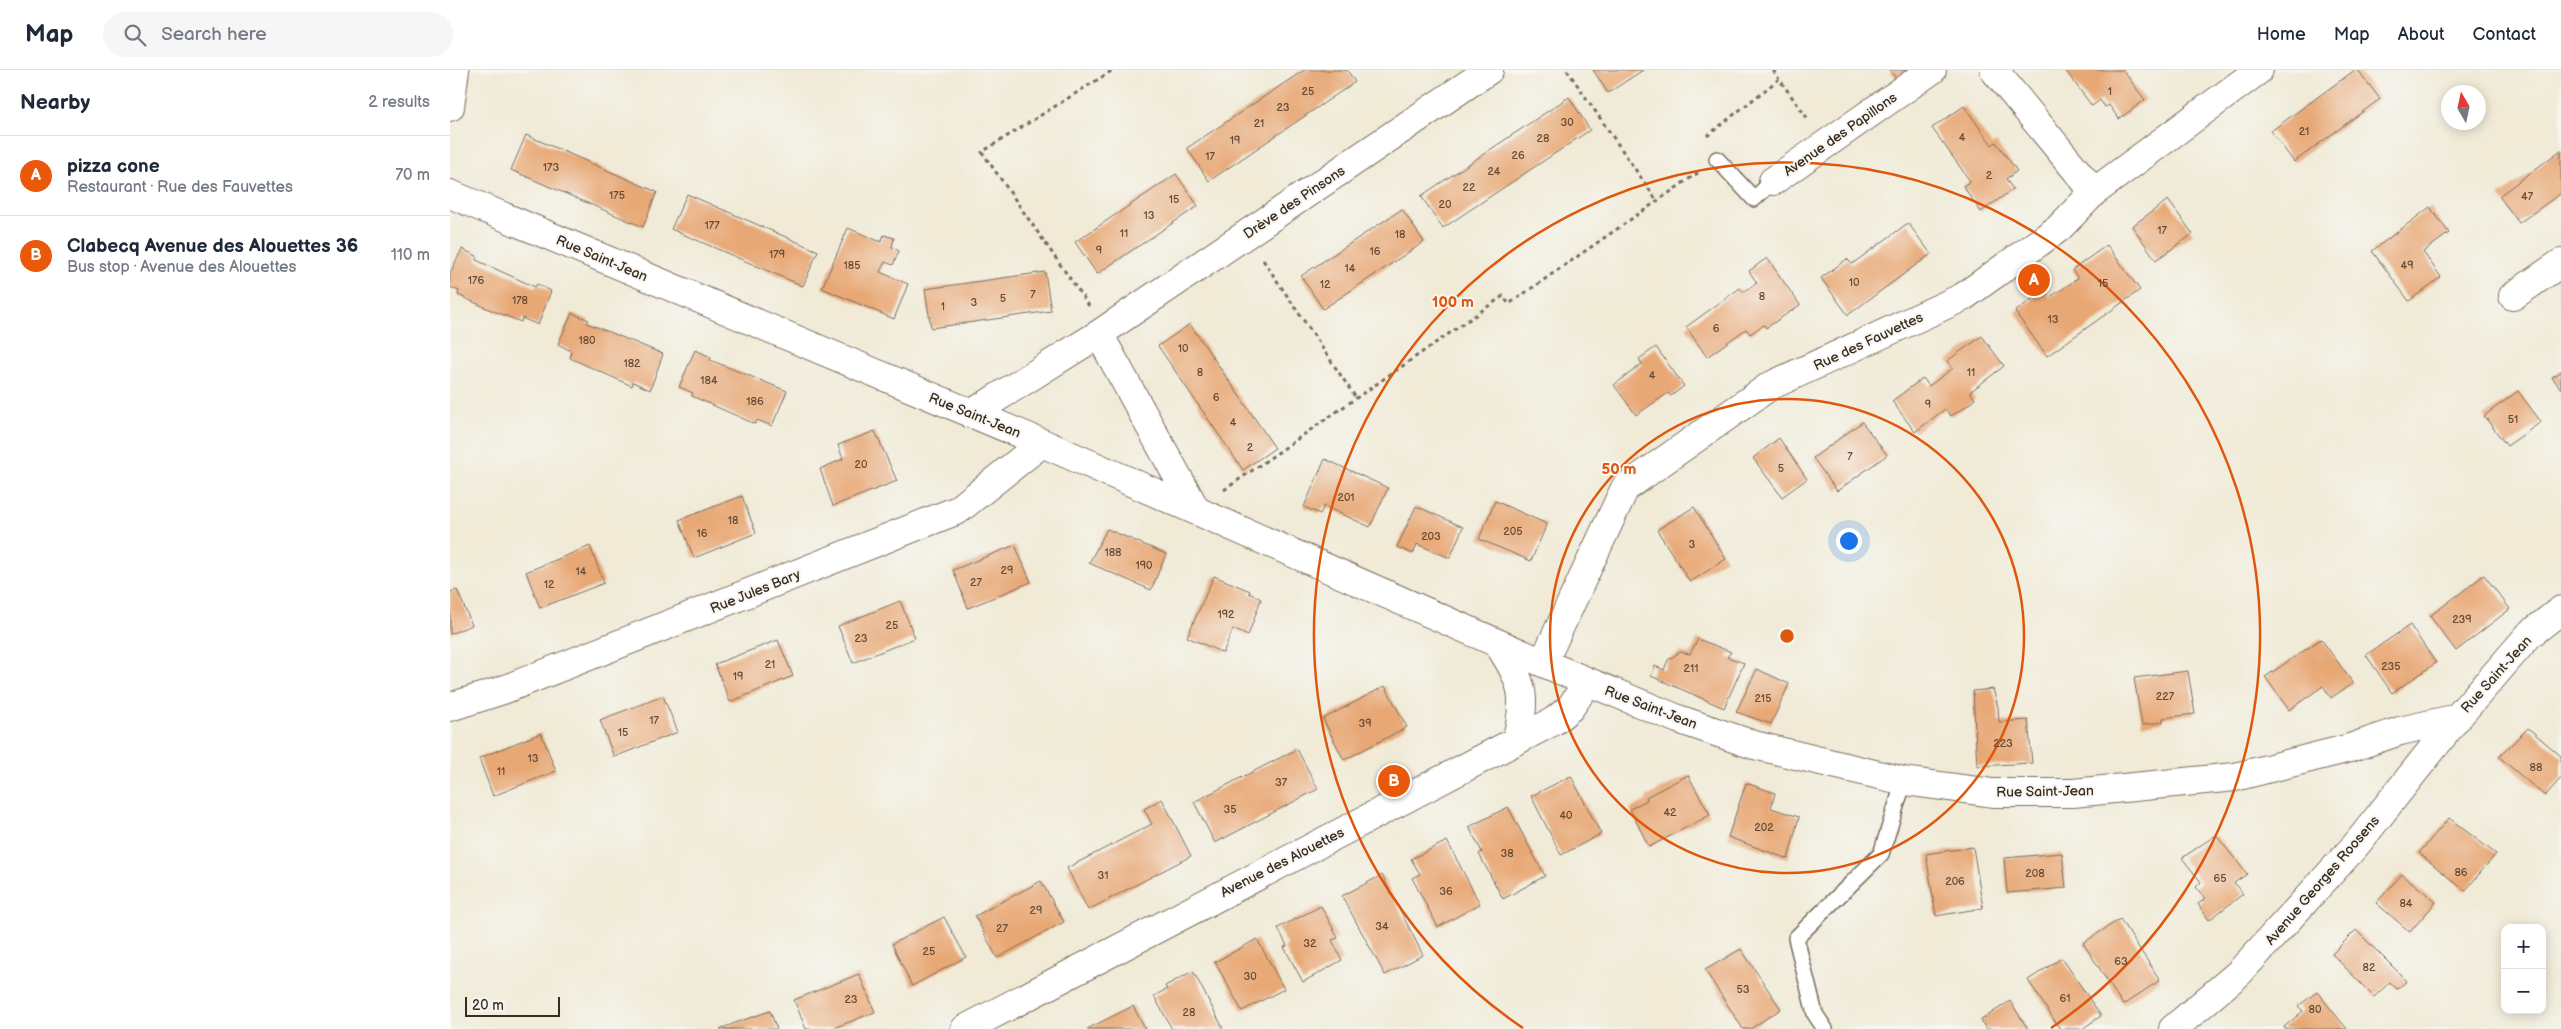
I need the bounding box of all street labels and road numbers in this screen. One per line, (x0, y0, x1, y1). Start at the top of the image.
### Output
street label: Avenue des Papillons (1780, 89, 1900, 180)
street label: Drève des Pinsons (1240, 162, 1348, 243)
street label: Rue Saint-Jean (554, 232, 650, 285)
street label: Rue des Fauvettes (1811, 309, 1926, 374)
street label: Rue Saint-Jean (926, 389, 1023, 442)
street label: Rue Jules Bary (708, 565, 803, 617)
street label: Rue Saint-Jean (2457, 632, 2535, 716)
street label: Rue Saint-Jean (1602, 682, 1700, 733)
street label: Rue Saint-Jean (1996, 782, 2094, 801)
street label: Avenue Georges Roosens (2262, 812, 2383, 948)
street label: Avenue des Alouettes (1217, 824, 1347, 901)

